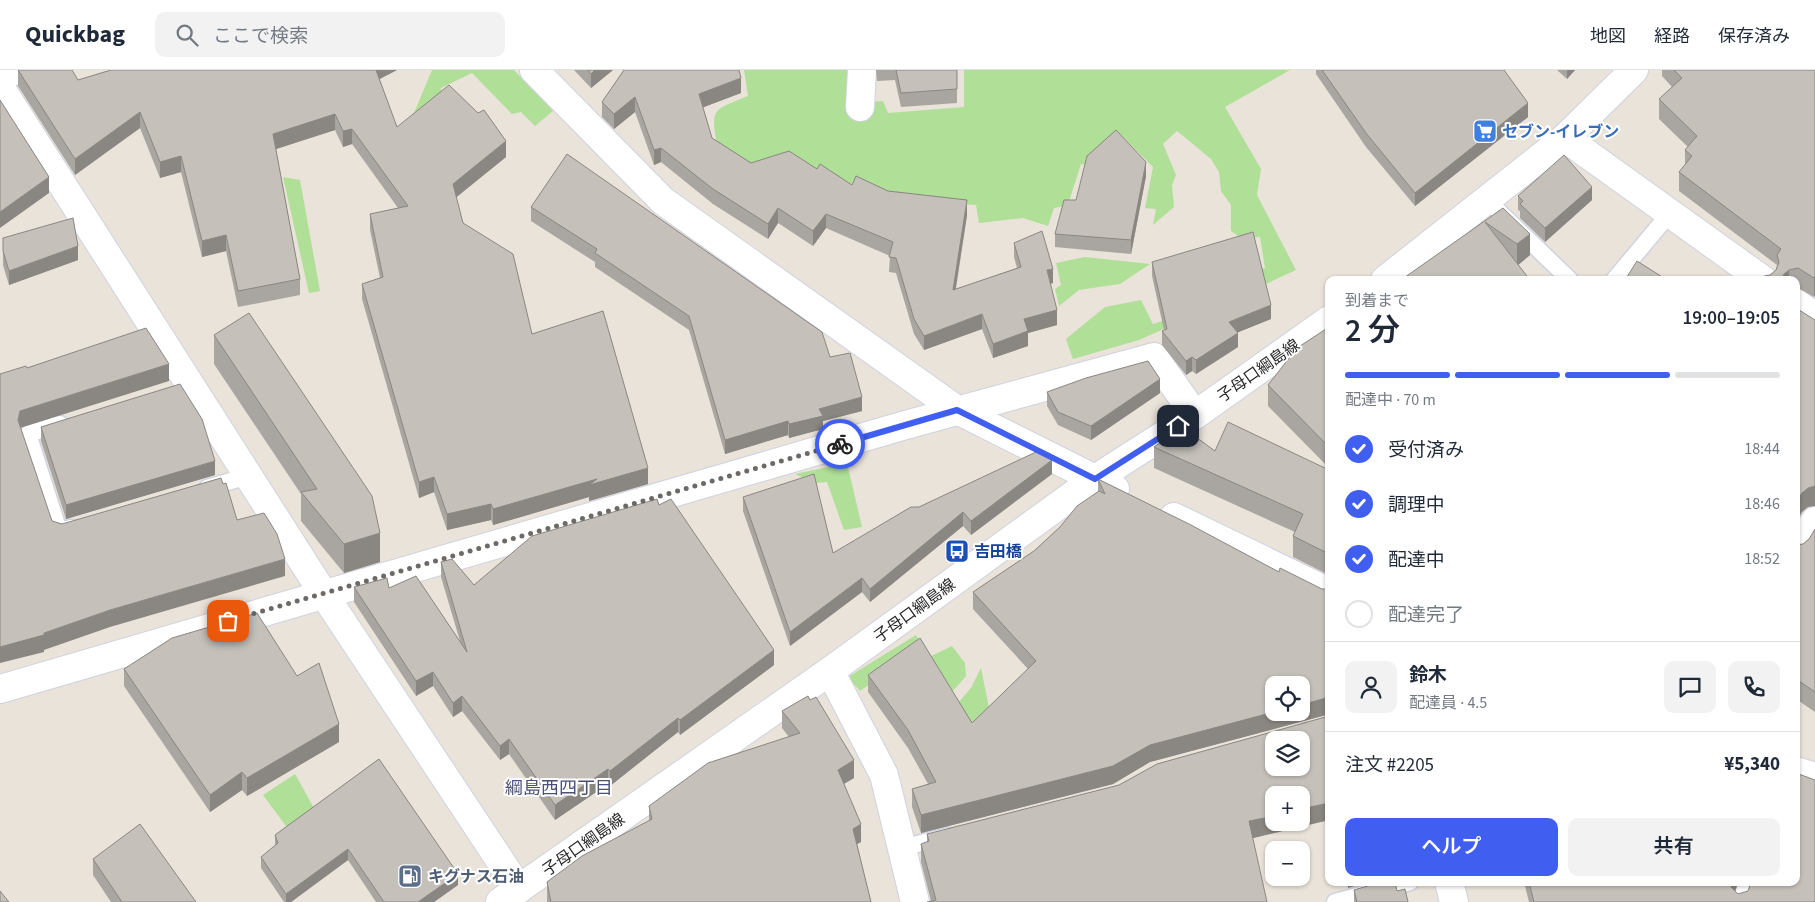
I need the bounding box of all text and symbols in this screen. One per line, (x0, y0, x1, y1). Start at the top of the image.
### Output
search box (155, 12, 505, 57)
text: Quickbag (25, 17, 125, 52)
icon: search (173, 21, 201, 49)
text: ここで検索 (213, 23, 308, 50)
text: 地図 (1590, 24, 1626, 49)
text: 経路 (1654, 24, 1690, 49)
text: 保存済み (1718, 24, 1790, 49)
supermarket icon: セブン-イレブン (1472, 118, 1498, 144)
place label: セブン-イレブン (1502, 121, 1619, 143)
text: 到着まで (1345, 290, 1409, 312)
text: 19:00–19:05 (1682, 305, 1780, 332)
text: 2 分 (1345, 308, 1400, 354)
street label: 子母口綱島線 (1213, 334, 1304, 407)
text: 配達中 · 70 m (1345, 389, 1436, 411)
pin (1157, 405, 1199, 447)
icon: home (1164, 412, 1192, 440)
courier (815, 419, 865, 469)
icon: bike (826, 430, 854, 458)
icon: check (1345, 435, 1373, 463)
text: 受付済み (1388, 437, 1464, 464)
text: 18:44 (1744, 438, 1780, 460)
icon: check (1345, 490, 1373, 518)
text: 調理中 (1388, 492, 1445, 519)
text: 18:46 (1744, 493, 1780, 515)
bus stop icon: 吉田橋 (944, 538, 970, 564)
place label: 吉田橋 (974, 541, 1022, 563)
icon: check (1345, 545, 1373, 573)
text: 配達中 (1388, 547, 1445, 574)
text: 18:52 (1744, 548, 1780, 570)
street label: 子母口綱島線 (869, 574, 960, 648)
pin (207, 600, 249, 642)
text: 配達完了 (1388, 602, 1464, 629)
icon: bag (214, 607, 242, 635)
button: person (1345, 661, 1397, 713)
button: chat (1664, 661, 1716, 713)
button: phone (1728, 661, 1780, 713)
text: 鈴木 (1409, 662, 1447, 689)
map controls (1265, 676, 1310, 886)
button: locate (1265, 676, 1310, 721)
text: 配達員 · 4.5 (1409, 692, 1487, 714)
button: layers (1265, 731, 1310, 776)
text: ¥5,340 (1724, 751, 1780, 778)
text: 注文 #2205 (1345, 752, 1434, 779)
district label: 綱島西四丁目 (505, 776, 613, 801)
button: + (1265, 786, 1310, 831)
street label: 子母口綱島線 (538, 808, 629, 881)
button: ヘルプ (1345, 818, 1558, 876)
button: 共有 (1568, 818, 1780, 876)
button: − (1265, 841, 1310, 886)
fuel station icon: キグナス石油 (397, 863, 423, 889)
place label: キグナス石油 (428, 866, 524, 888)

